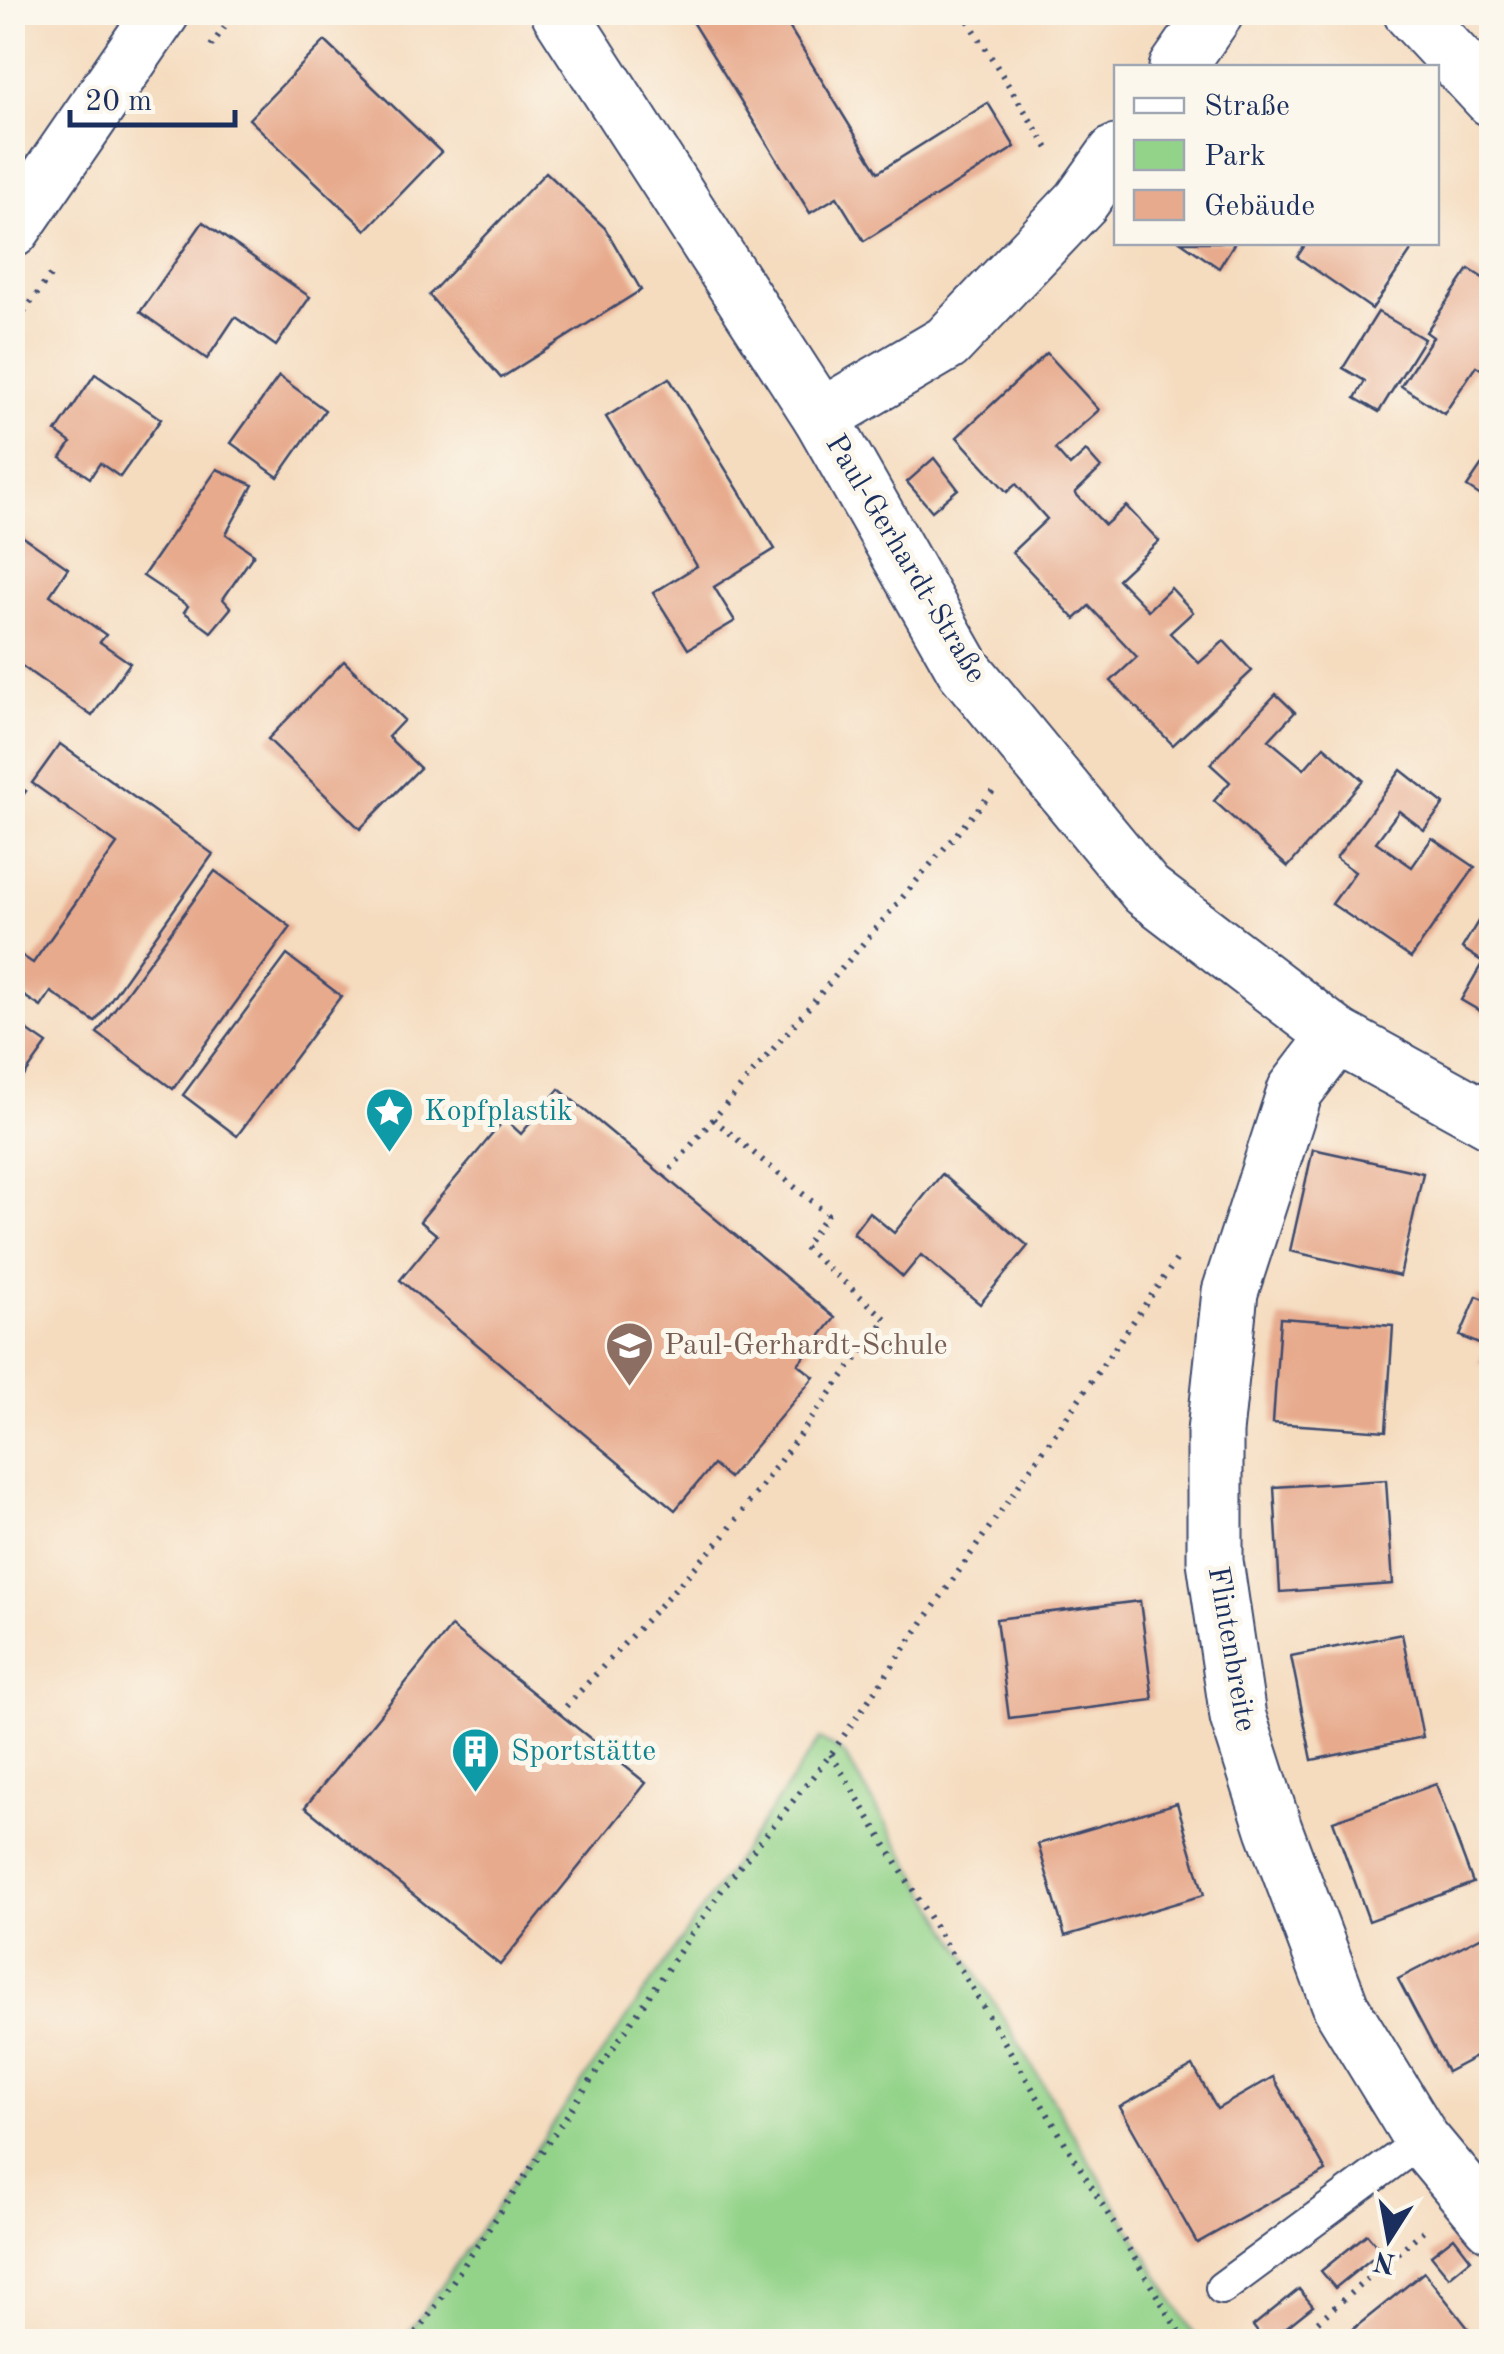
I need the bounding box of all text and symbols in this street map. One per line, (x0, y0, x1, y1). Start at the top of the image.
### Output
scale bar (70, 65, 235, 127)
legend (1114, 65, 1439, 245)
text: 20 m (85, 87, 152, 117)
text: Straße (1204, 92, 1290, 122)
text: Park (1204, 142, 1266, 172)
text: Gebäude (1204, 192, 1315, 222)
street label: Paul-Gerhardt-Straße (819, 430, 991, 688)
place icon: Kopfplastik (363, 1086, 415, 1154)
place label: Kopfplastik (424, 1097, 573, 1127)
school or university icon: Paul-Gerhardt-Schule (603, 1320, 655, 1388)
place label: Paul-Gerhardt-Schule (664, 1331, 947, 1361)
street label: Flintenbreite (1202, 1564, 1260, 1734)
building icon: Sportstätte (450, 1726, 502, 1794)
place label: Sportstätte (511, 1737, 656, 1767)
north arrow (1339, 2189, 1439, 2289)
text: N (1371, 2245, 1398, 2276)

